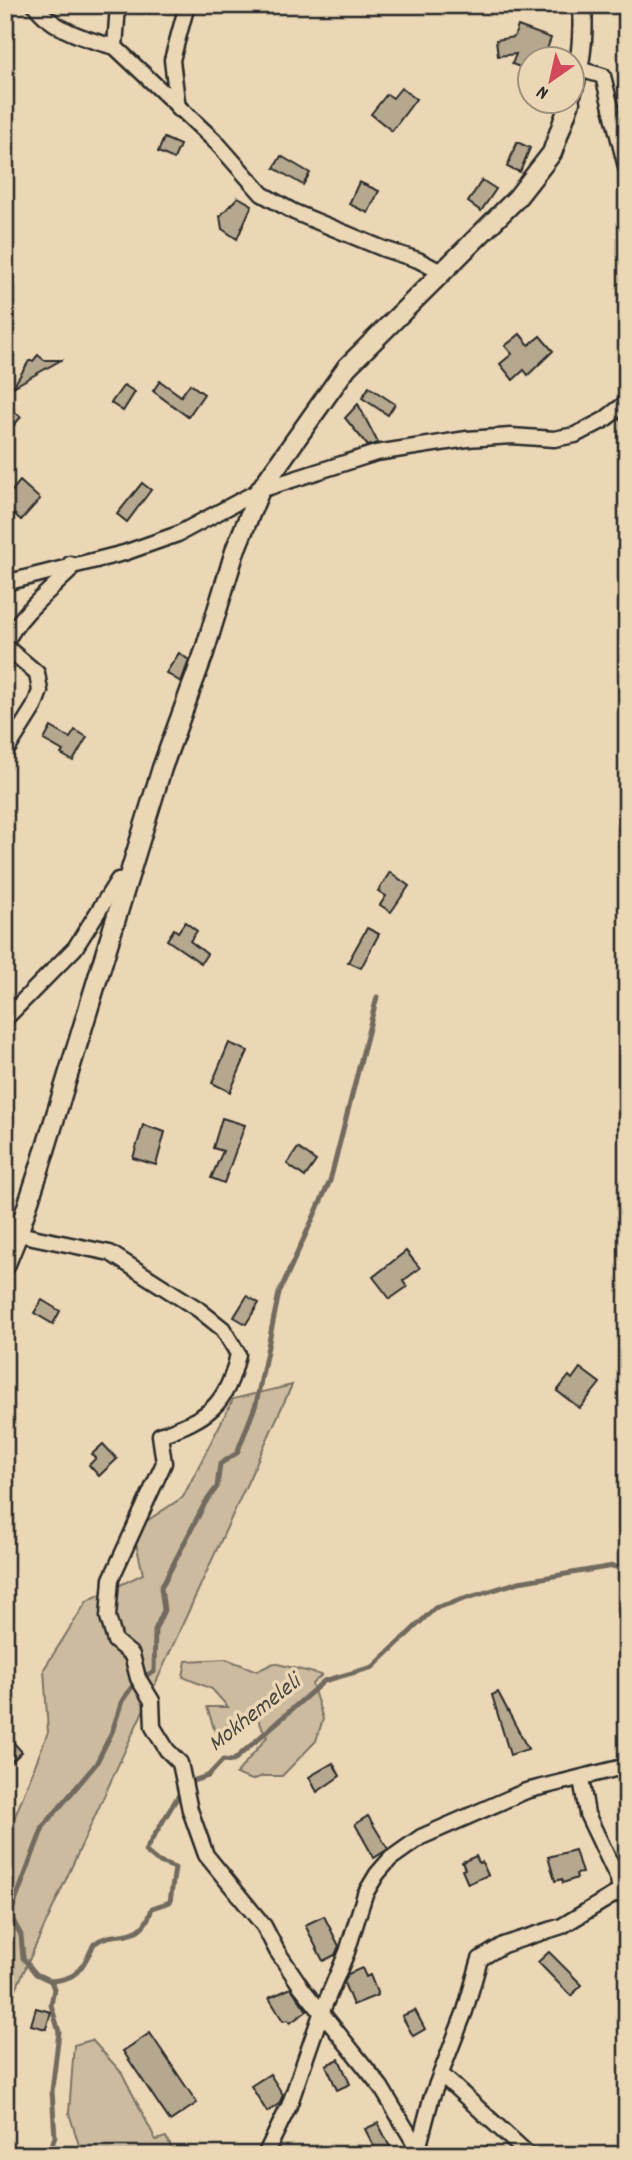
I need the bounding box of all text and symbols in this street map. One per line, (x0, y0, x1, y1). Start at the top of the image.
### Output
north arrow (516, 46, 586, 116)
text: N (532, 77, 555, 105)
water label: Mokhemeleli (201, 1665, 311, 1761)

